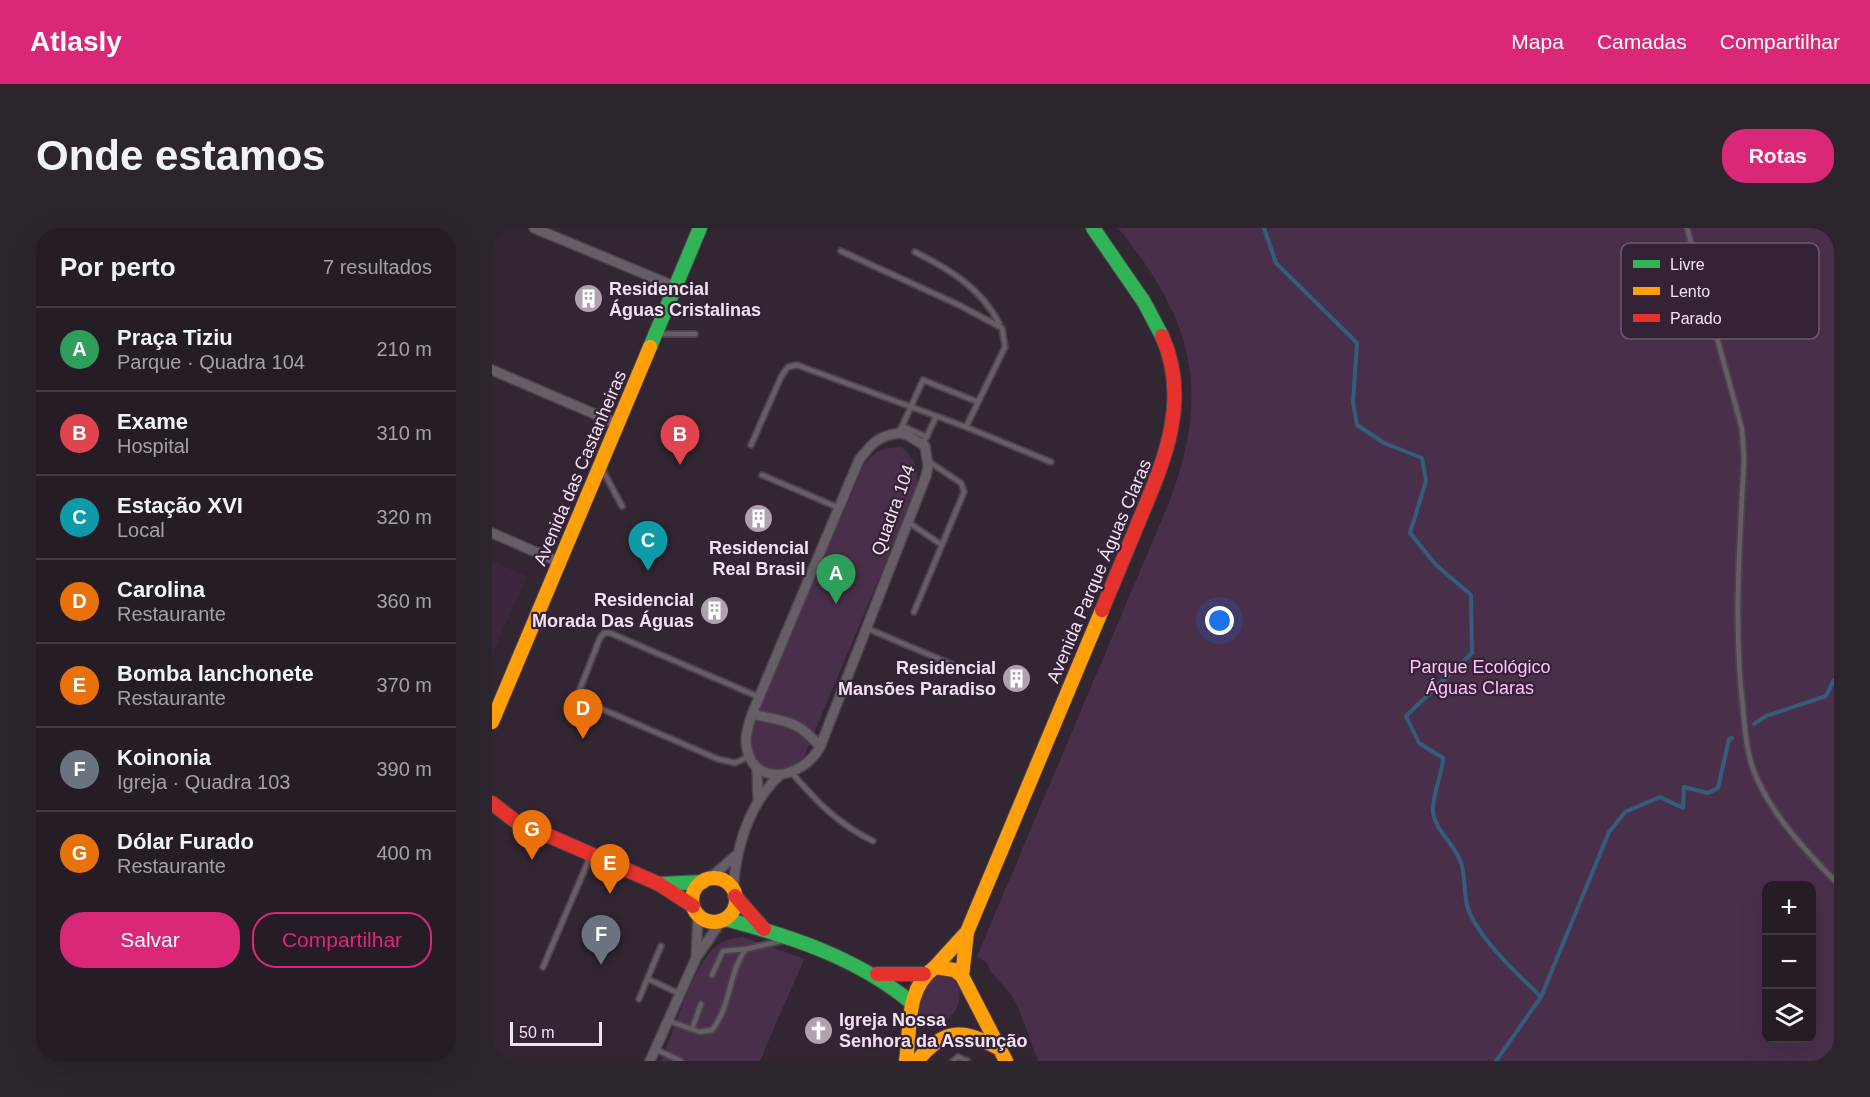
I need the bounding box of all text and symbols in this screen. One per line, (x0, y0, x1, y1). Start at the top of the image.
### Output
text: Atlasly (30, 26, 122, 57)
text: Mapa (1511, 30, 1564, 53)
text: Camadas (1597, 30, 1687, 53)
text: Compartilhar (1720, 30, 1840, 53)
button: Rotas (1722, 129, 1834, 183)
text: Onde estamos (36, 132, 325, 179)
legend (1621, 243, 1819, 339)
text: Por perto (60, 252, 176, 282)
text: 7 resultados (323, 256, 432, 278)
text: Livre (1670, 256, 1705, 273)
place label: Residencial Águas Cristalinas (609, 279, 761, 320)
building icon: Residencial Águas Cristalinas (572, 283, 604, 315)
text: Lento (1670, 283, 1710, 300)
text: Parado (1670, 310, 1722, 327)
text: Praça Tiziu (117, 325, 233, 350)
text: A (72, 338, 87, 360)
text: 210 m (376, 338, 432, 360)
text: Parque · Quadra 104 (117, 351, 305, 373)
street label: Avenida das Castanheiras (530, 368, 630, 568)
text: Exame (117, 409, 188, 434)
pin: B (660, 416, 699, 465)
text: B (72, 422, 87, 444)
text: 310 m (376, 422, 432, 444)
text: Hospital (117, 435, 189, 457)
street label: Avenida Parque Águas Claras (1043, 456, 1155, 686)
street label: Quadra 104 (867, 462, 919, 558)
text: Estação XVI (117, 493, 243, 518)
building icon: Residencial Real Brasil (743, 503, 775, 535)
text: C (72, 506, 87, 528)
text: 320 m (376, 506, 432, 528)
text: Local (117, 519, 165, 541)
pin: C (628, 522, 668, 571)
place label: Residencial Real Brasil (709, 538, 809, 579)
pin: A (816, 554, 856, 604)
text: Carolina (117, 577, 205, 602)
text: D (72, 590, 87, 612)
text: 360 m (376, 590, 432, 612)
place label: Residencial Morada Das Águas (532, 590, 694, 631)
building icon: Residencial Morada Das Águas (699, 594, 731, 626)
text: Restaurante (117, 603, 226, 625)
your location (1205, 606, 1234, 635)
park label: Parque Ecológico Águas Claras (1409, 657, 1551, 698)
place label: Residencial Mansões Paradiso (838, 658, 996, 699)
text: Bomba lanchonete (117, 661, 314, 686)
building icon: Residencial Mansões Paradiso (1001, 662, 1033, 694)
text: E (73, 674, 86, 696)
text: 370 m (376, 674, 432, 696)
text: Restaurante (117, 687, 226, 709)
pin: D (564, 690, 602, 739)
text: Koinonia (117, 745, 211, 770)
text: F (73, 758, 86, 780)
text: 390 m (376, 758, 432, 780)
text: Igreja · Quadra 103 (117, 771, 290, 793)
pin: G (512, 810, 552, 860)
text: Dólar Furado (117, 829, 254, 854)
text: G (72, 842, 87, 864)
text: 400 m (376, 842, 432, 864)
pin: E (590, 844, 630, 894)
text: Restaurante (117, 855, 226, 877)
map controls (1762, 881, 1816, 1043)
button: + (1762, 881, 1816, 935)
button: Salvar (60, 912, 240, 968)
button: Compartilhar (252, 912, 432, 968)
pin: F (582, 916, 620, 965)
button: − (1762, 935, 1816, 989)
button: layers (1762, 989, 1816, 1043)
place label: Igreja Nossa Senhora da Assunção (839, 1010, 1027, 1051)
church icon: Igreja Nossa Senhora da Assunção (802, 1014, 834, 1046)
scale bar (510, 1019, 602, 1046)
text: 50 m (519, 1024, 555, 1041)

